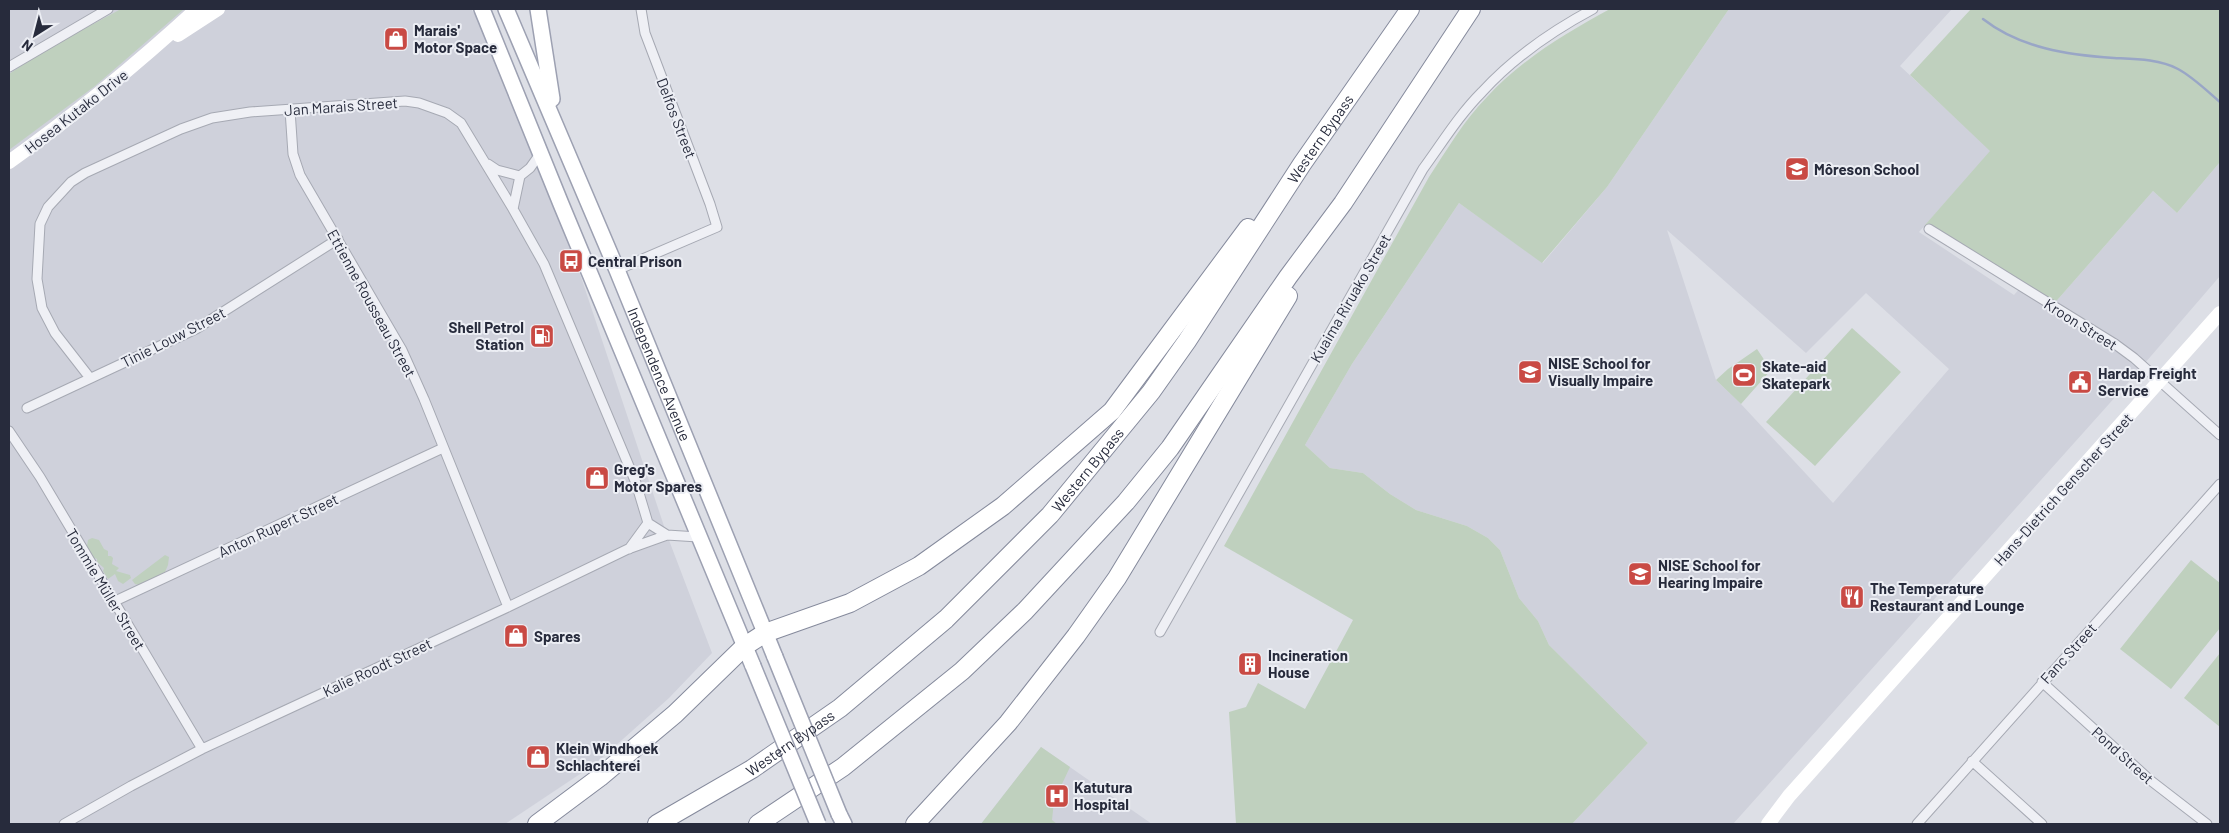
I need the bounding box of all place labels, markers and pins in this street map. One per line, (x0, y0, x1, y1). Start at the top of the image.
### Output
place label: Marais' Motor Space (414, 21, 497, 56)
shop icon: Marais' Motor Space (383, 26, 409, 52)
school or university icon: Môreson School (1784, 156, 1810, 182)
place label: Môreson School (1814, 160, 1919, 178)
bus stop icon: Central Prison (558, 248, 584, 274)
place label: Central Prison (588, 252, 682, 270)
place label: Shell Petrol Station (449, 318, 524, 353)
fuel station icon: Shell Petrol Station (529, 323, 555, 349)
place label: NISE School for Visually Impaire (1548, 354, 1653, 389)
place label: Skate-aid Skatepark (1762, 357, 1830, 392)
school or university icon: NISE School for Visually Impaire (1517, 359, 1543, 385)
sports icon: Skate-aid Skatepark (1731, 362, 1757, 388)
place label: Hardap Freight Service (2098, 364, 2197, 399)
public building icon: Hardap Freight Service (2067, 369, 2093, 395)
place label: Greg's Motor Spares (614, 460, 703, 495)
shop icon: Greg's Motor Spares (584, 465, 610, 491)
place label: NISE School for Hearing Impaire (1658, 556, 1763, 591)
school or university icon: NISE School for Hearing Impaire (1627, 561, 1653, 587)
place label: The Temperature Restaurant and Lounge (1870, 579, 2024, 614)
restaurant icon: The Temperature Restaurant and Lounge (1839, 584, 1865, 610)
shop icon: Spares (503, 623, 529, 649)
place label: Spares (534, 627, 581, 645)
place label: Incineration House (1268, 646, 1348, 681)
building icon: Incineration House (1237, 651, 1263, 677)
place label: Klein Windhoek Schlachterei (556, 739, 659, 774)
shop icon: Klein Windhoek Schlachterei (525, 744, 551, 770)
place label: Katutura Hospital (1074, 778, 1133, 813)
hospital icon: Katutura Hospital (1044, 783, 1070, 809)

